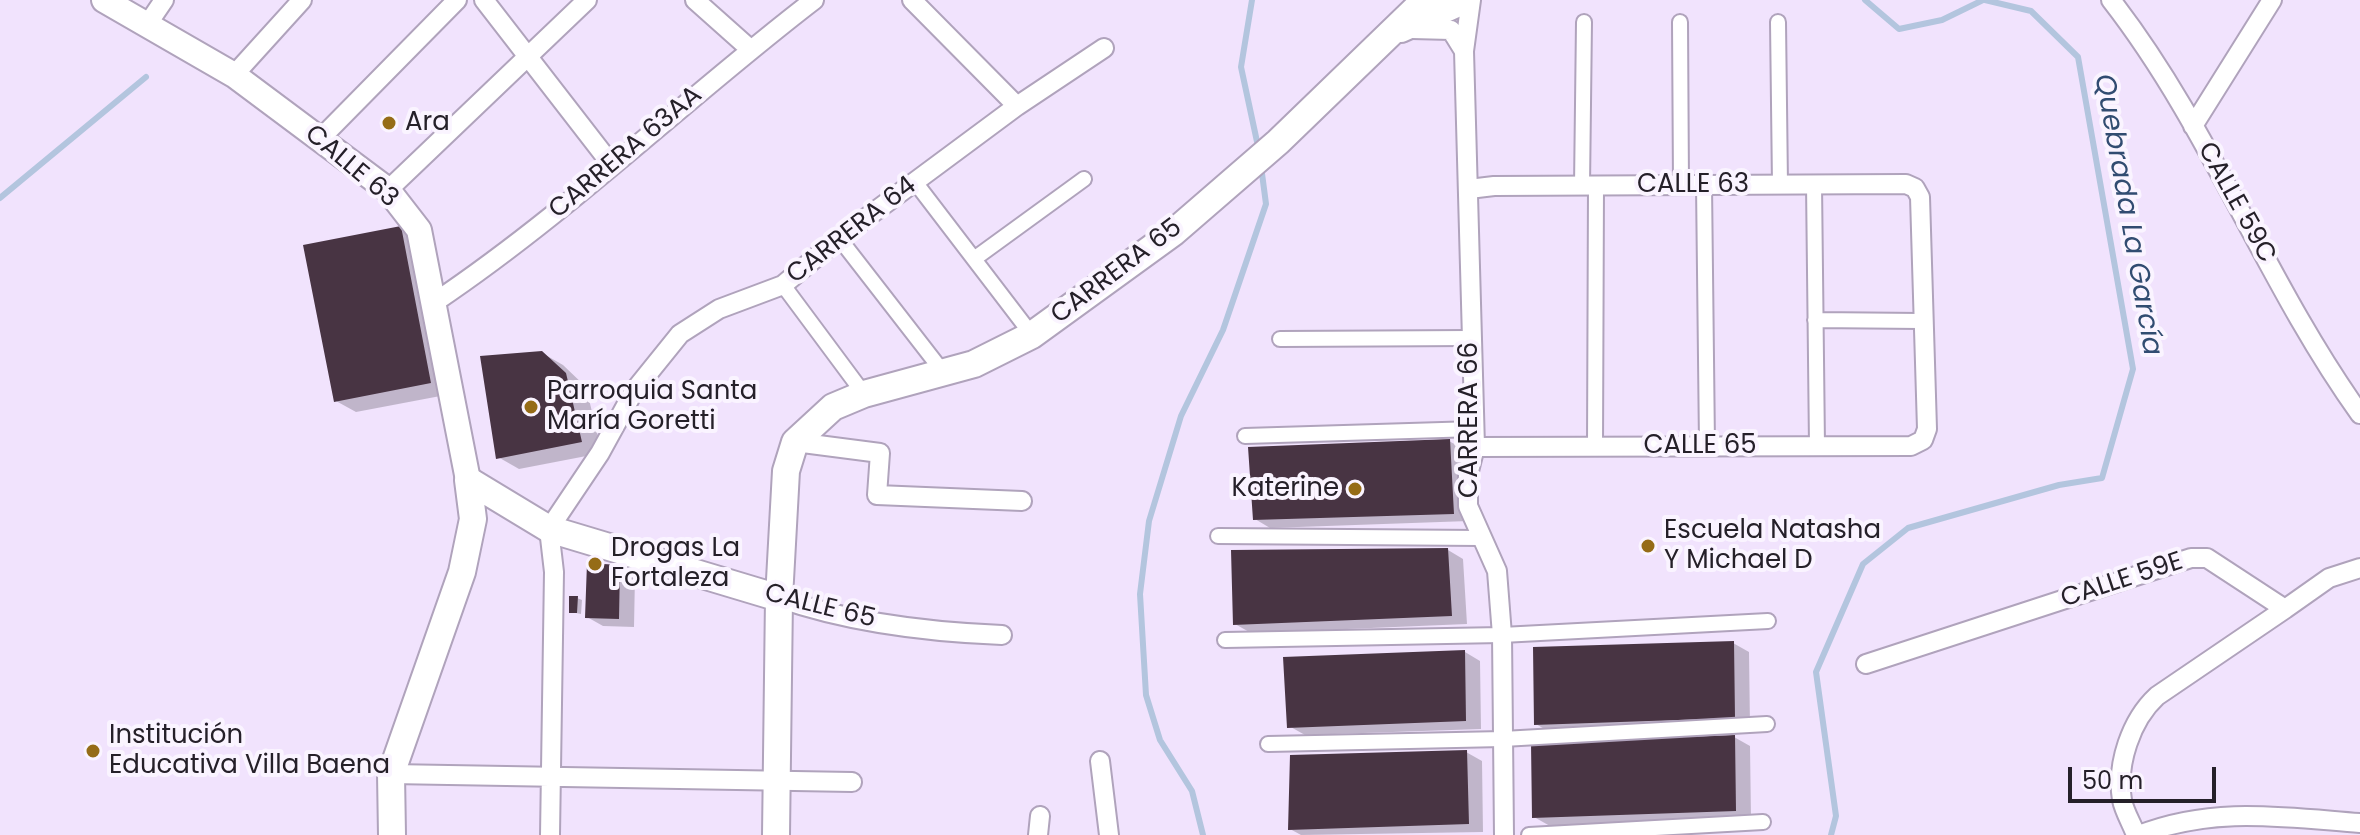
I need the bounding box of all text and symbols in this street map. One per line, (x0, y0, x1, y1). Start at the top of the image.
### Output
water label: Quebrada La García (2086, 72, 2168, 358)
street label: CARRERA 63AA (543, 80, 709, 226)
place label: Ara (405, 107, 450, 139)
marker: Ara (380, 114, 398, 132)
street label: CALLE 63 (298, 119, 404, 215)
street label: CALLE 59C (2190, 137, 2282, 269)
street label: CALLE 63 (1637, 169, 1749, 201)
street label: CARRERA 64 (781, 171, 923, 291)
street label: CARRERA 65 (1045, 213, 1189, 331)
street label: CARRERA 66 (1454, 342, 1486, 498)
place label: Parroquia Santa María Goretti (547, 376, 757, 438)
marker: Parroquia Santa María Goretti (522, 398, 540, 416)
street label: CALLE 65 (1643, 430, 1757, 462)
place label: Katerine (1231, 473, 1339, 505)
marker: Katerine (1346, 480, 1364, 498)
place label: Escuela Natasha Y Michael D (1664, 515, 1881, 576)
place label: Drogas La Fortaleza (611, 533, 740, 594)
marker: Escuela Natasha Y Michael D (1639, 537, 1657, 555)
street label: CALLE 59E (2057, 547, 2187, 615)
marker: Drogas La Fortaleza (586, 555, 604, 573)
street label: CALLE 65 (761, 578, 879, 636)
place label: Institución Educativa Villa Baena (109, 720, 390, 782)
marker: Institución Educativa Villa Baena (84, 742, 102, 760)
scale bar (2072, 751, 2220, 801)
text: 50 m (2082, 764, 2143, 797)

